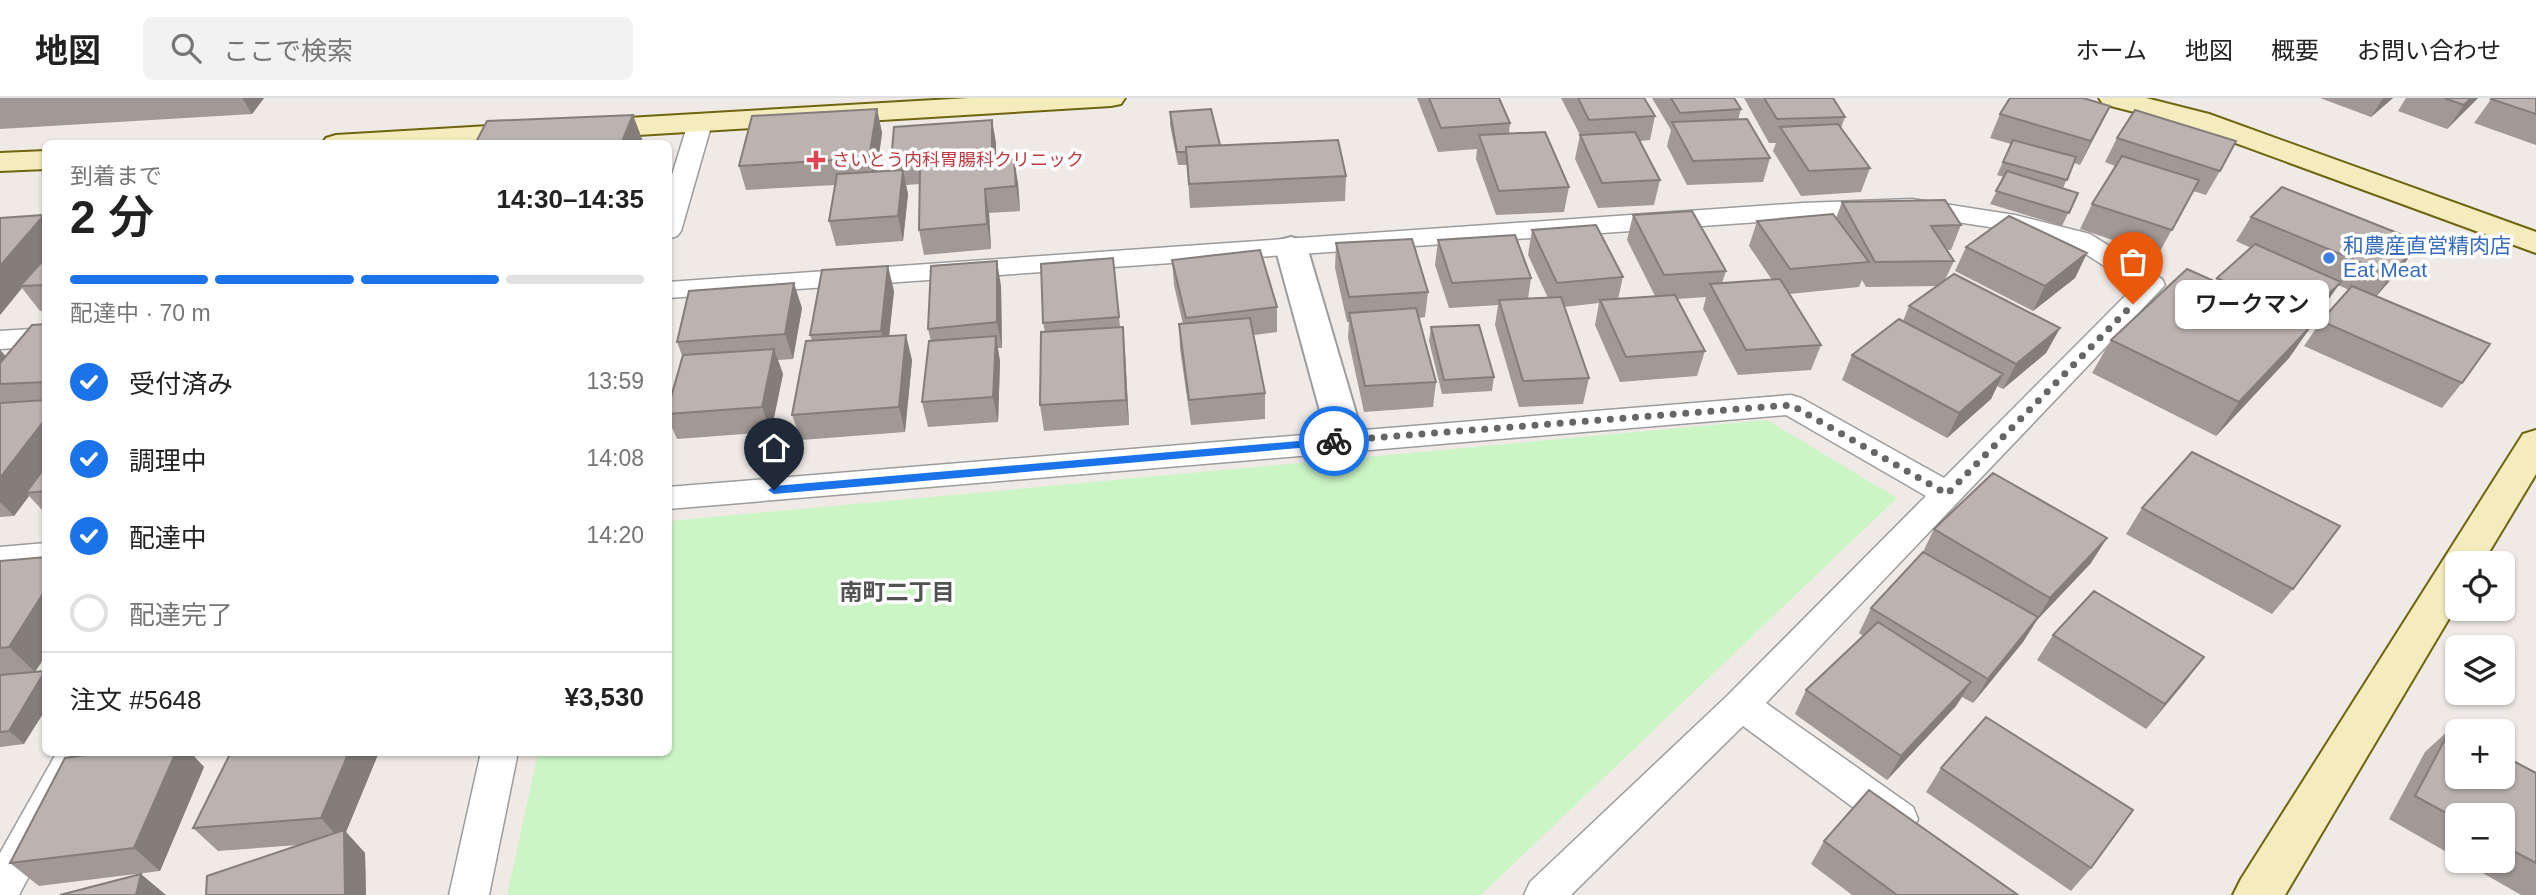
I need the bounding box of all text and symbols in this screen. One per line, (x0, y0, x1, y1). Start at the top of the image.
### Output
search box (143, 17, 633, 80)
icon: search (167, 29, 205, 67)
text: 地図 (35, 32, 101, 69)
text: ここで検索 (223, 36, 353, 66)
text: ホーム (2076, 37, 2147, 64)
text: 地図 (2185, 37, 2233, 64)
text: 概要 (2271, 37, 2319, 64)
text: お問い合わせ (2357, 37, 2501, 64)
marker: さいとう内科胃腸科クリニック (806, 150, 826, 170)
place label: さいとう内科胃腸科クリニック (832, 150, 1084, 170)
text: 到着まで (70, 163, 162, 189)
text: 14:30–14:35 (497, 184, 644, 214)
text: 2 分 (70, 191, 154, 243)
pin (2103, 232, 2163, 304)
place label: 和農産直営精肉店 Eat Meat (2343, 234, 2511, 281)
icon: bag (2114, 243, 2152, 281)
marker: 和農産直営精肉店 Eat Meat (2321, 250, 2337, 266)
callout: ワークマン (2175, 280, 2329, 328)
text: ワークマン (2195, 291, 2310, 317)
text: 配達中 · 70 m (70, 300, 211, 326)
icon: check (70, 363, 108, 401)
text: 13:59 (586, 368, 644, 394)
text: 受付済み (129, 369, 233, 399)
courier (1299, 406, 1369, 476)
pin (744, 418, 804, 490)
icon: bike (1315, 422, 1353, 460)
icon: home (755, 429, 793, 467)
icon: check (70, 440, 108, 478)
text: 14:08 (586, 445, 644, 471)
text: 調理中 (129, 446, 207, 476)
icon: check (70, 517, 108, 555)
text: 14:20 (586, 522, 644, 548)
text: 配達中 (129, 523, 207, 553)
map controls (2445, 551, 2515, 873)
button: locate (2445, 551, 2515, 621)
district label: 南町二丁目 (840, 579, 955, 605)
text: 配達完了 (129, 600, 233, 630)
button: layers (2445, 635, 2515, 705)
text: ¥3,530 (564, 682, 644, 712)
text: 注文 #5648 (70, 685, 202, 715)
button: + (2445, 719, 2515, 789)
button: − (2445, 803, 2515, 873)

